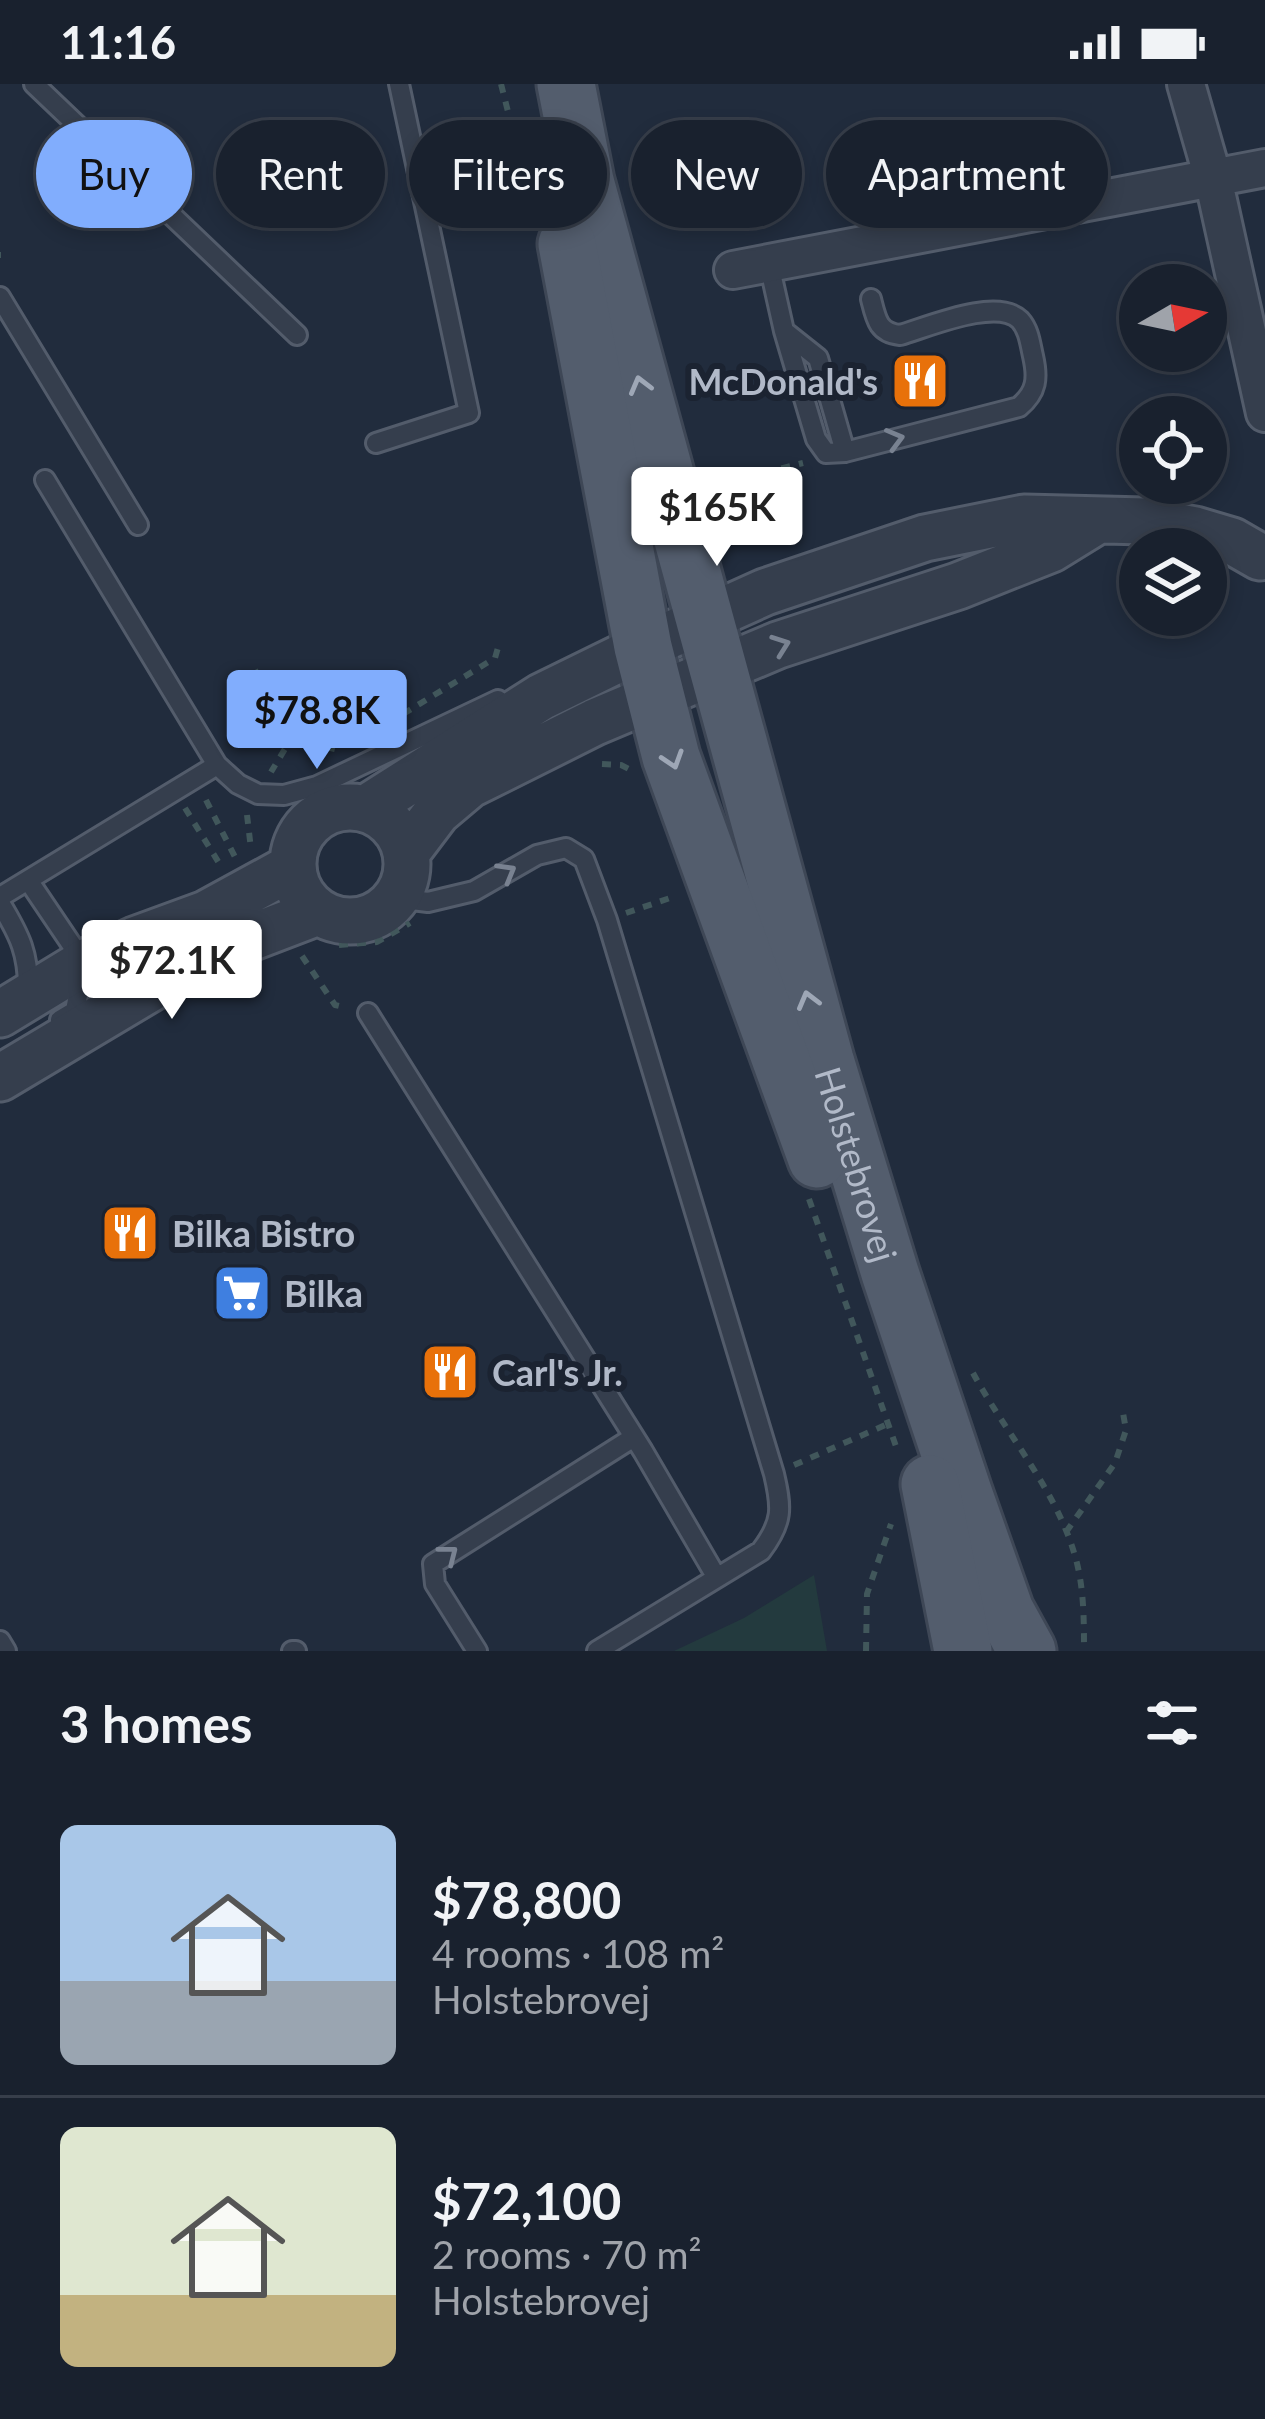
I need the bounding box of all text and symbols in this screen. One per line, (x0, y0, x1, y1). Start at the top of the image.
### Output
text: 11:16 (60, 15, 176, 69)
chip: Buy (36, 120, 192, 228)
chip: Rent (216, 120, 385, 228)
chip: Filters (409, 120, 607, 228)
chip: New (631, 120, 802, 228)
chip: Apartment (826, 120, 1108, 228)
north arrow (1119, 264, 1227, 372)
map controls (1119, 264, 1227, 636)
restaurant icon: McDonald's (889, 350, 951, 412)
place label: McDonald's (689, 359, 878, 403)
one-way arrow (629, 375, 654, 396)
button: locate (1119, 396, 1227, 504)
one-way arrow (884, 429, 905, 454)
pin: $165K (633, 467, 801, 569)
text: $165K (658, 483, 776, 529)
button: layers (1119, 528, 1227, 636)
one-way arrow (769, 635, 790, 659)
pin: $78.8K (219, 670, 415, 772)
text: $78.8K (254, 686, 380, 732)
one-way arrow (659, 749, 684, 770)
one-way arrow (494, 864, 516, 887)
pin: $72.1K (74, 920, 270, 1022)
text: $72.1K (109, 936, 235, 982)
one-way arrow (798, 990, 823, 1011)
street label: Holstebrovej (806, 1061, 907, 1267)
restaurant icon: Bilka Bistro (99, 1202, 161, 1264)
place label: Bilka Bistro (172, 1211, 355, 1255)
supermarket icon: Bilka (211, 1262, 273, 1324)
place label: Bilka (284, 1271, 363, 1315)
restaurant icon: Carl's Jr. (419, 1341, 481, 1403)
place label: Carl's Jr. (492, 1350, 623, 1394)
one-way arrow (435, 1547, 457, 1569)
icon: filters (1139, 1690, 1205, 1756)
text: 3 homes (60, 1693, 252, 1754)
text: $78,800 (432, 1869, 621, 1930)
icon: home (156, 1873, 300, 2017)
text: 4 rooms · 108 m² (432, 1930, 724, 1976)
text: Holstebrovej (432, 1976, 650, 2022)
text: $72,100 (432, 2170, 621, 2231)
icon: home (156, 2175, 300, 2319)
text: 2 rooms · 70 m² (432, 2231, 702, 2277)
text: Holstebrovej (432, 2277, 650, 2323)

